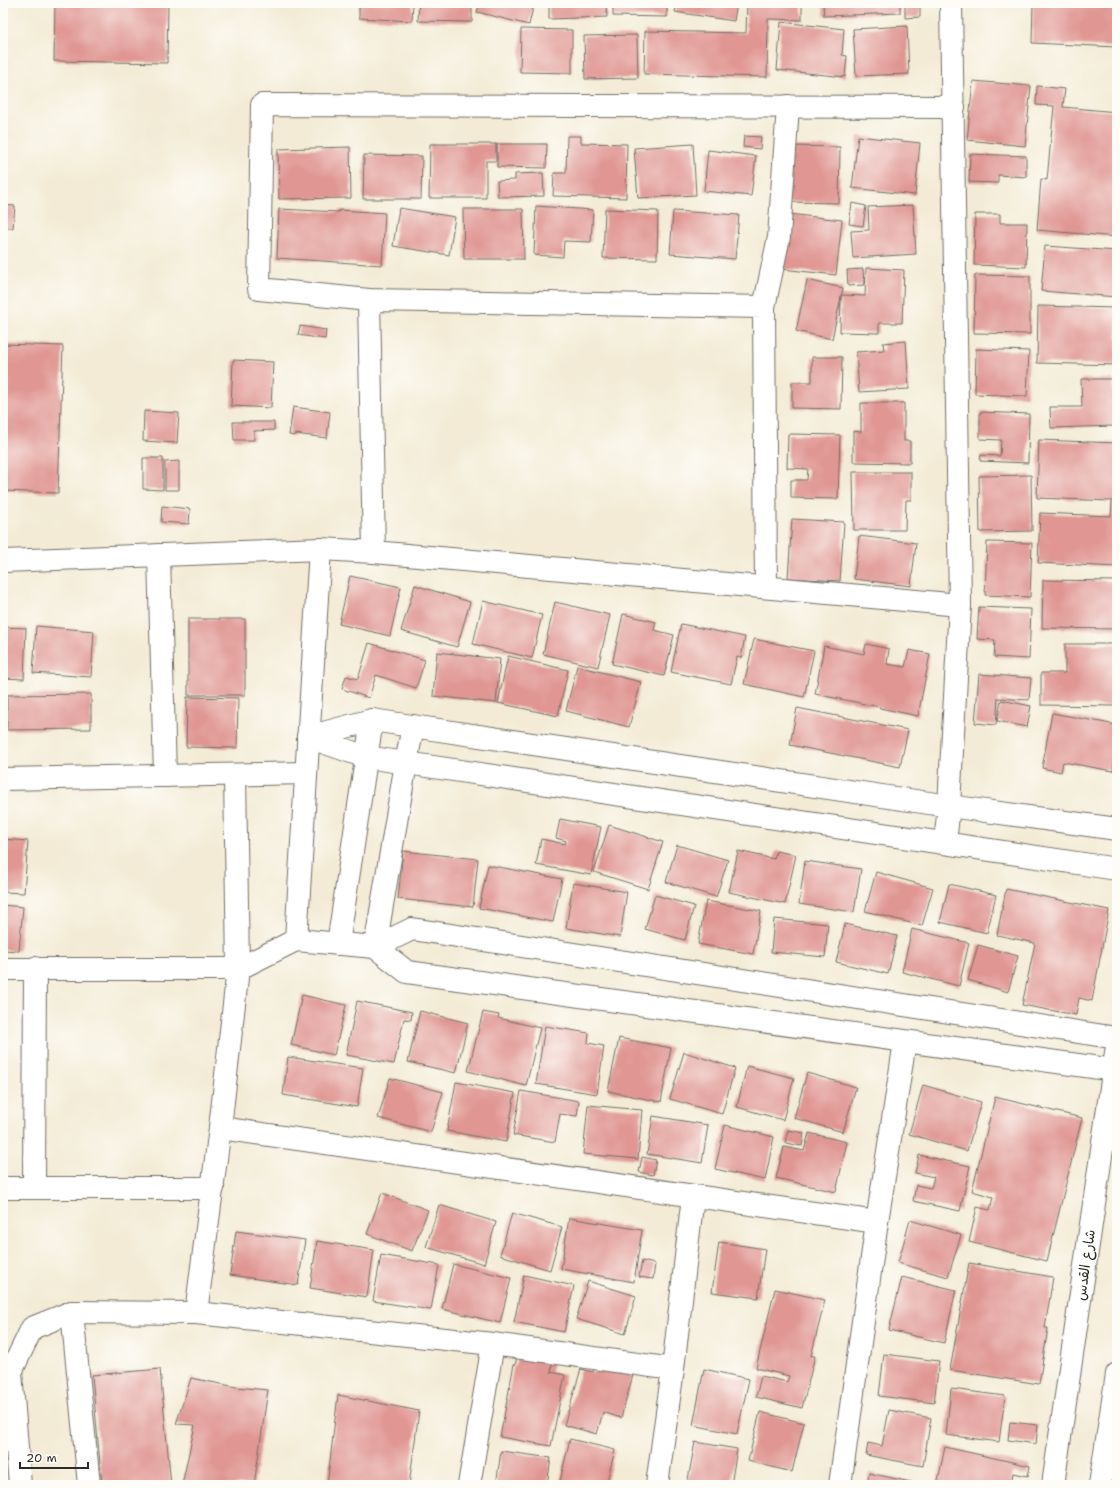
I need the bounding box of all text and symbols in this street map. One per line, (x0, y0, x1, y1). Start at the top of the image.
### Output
street label: شارع القدس (1071, 1228, 1100, 1302)
scale bar (20, 1444, 88, 1470)
text: 20 m (26, 1450, 57, 1466)

